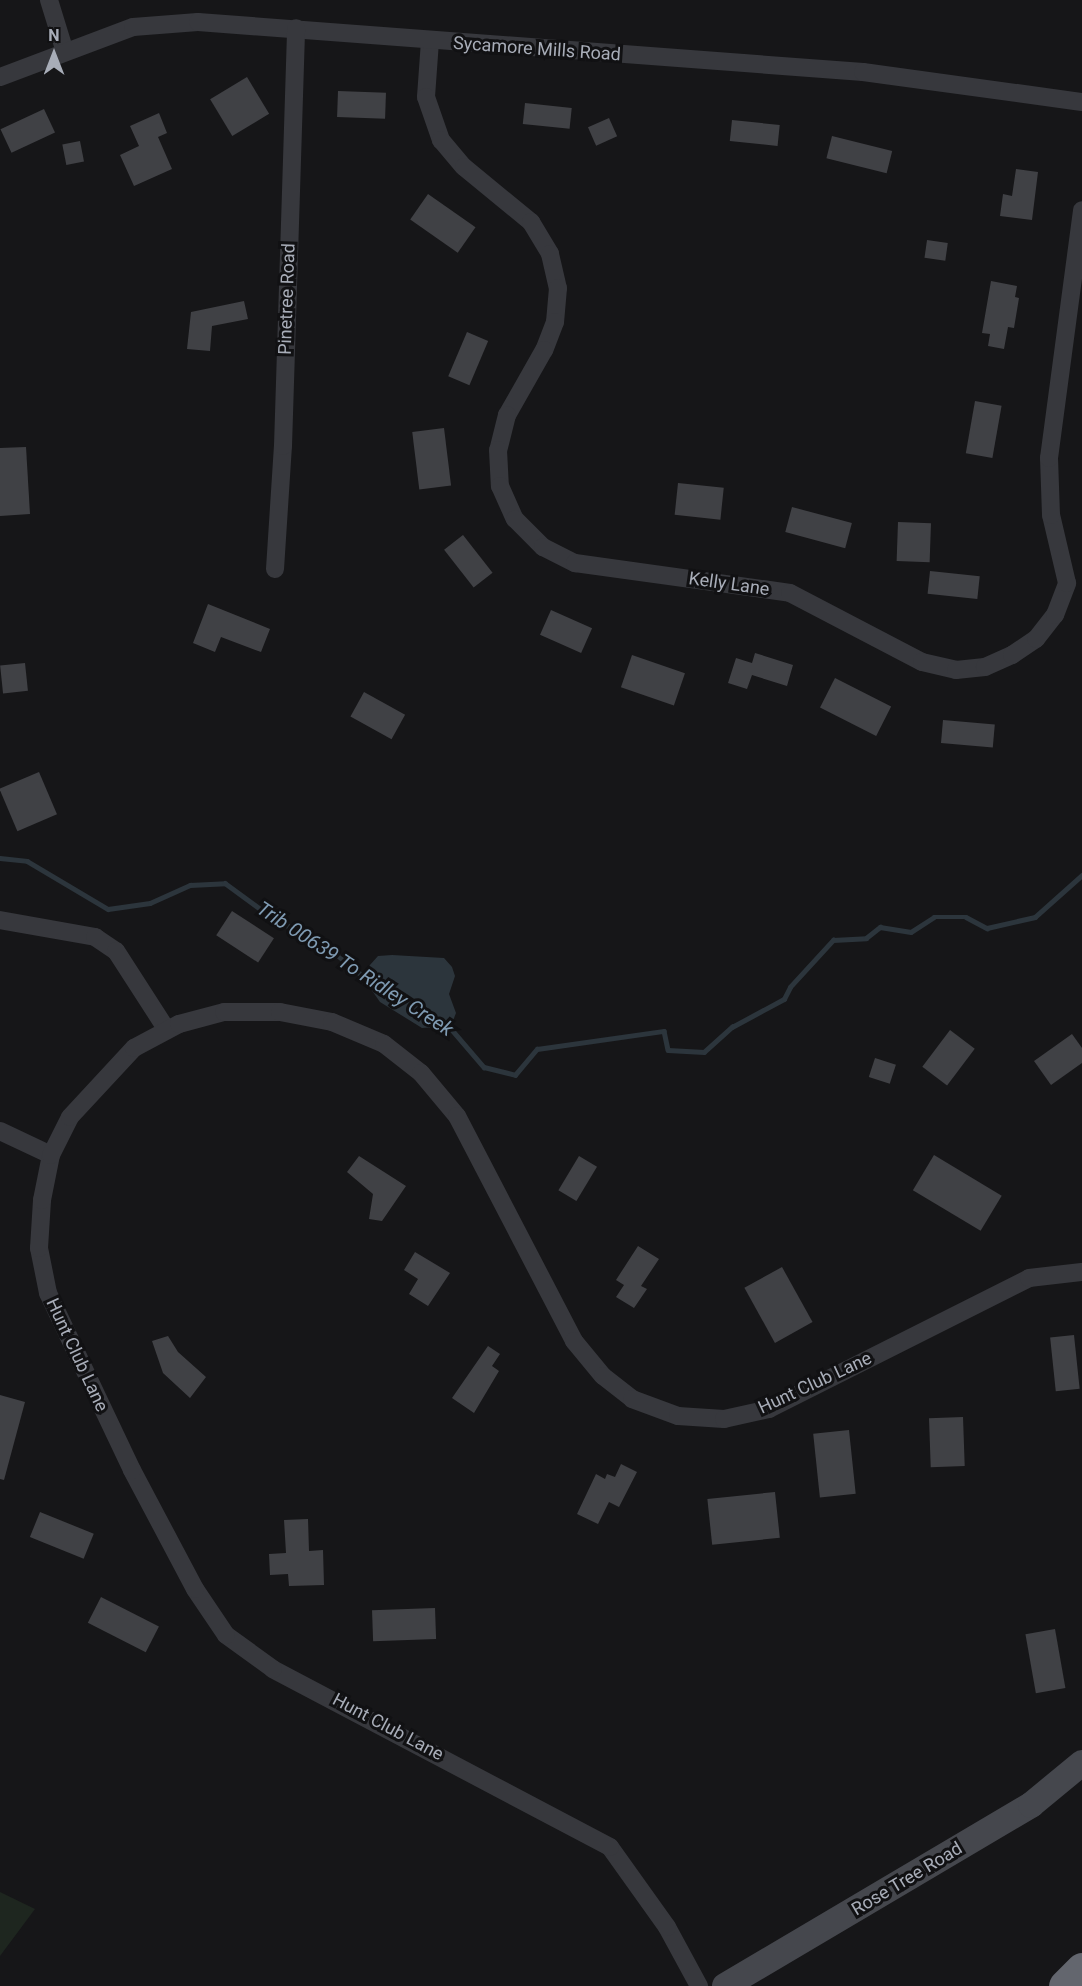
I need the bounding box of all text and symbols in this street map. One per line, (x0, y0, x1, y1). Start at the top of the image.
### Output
north arrow (24, 24, 84, 84)
text: N (48, 26, 60, 45)
street label: Sycamore Mills Road (452, 32, 622, 66)
street label: Pinetree Road (274, 243, 300, 355)
street label: Kelly Lane (687, 568, 771, 600)
water label: Trib 00639 To Ridley Creek (252, 896, 458, 1042)
street label: Hunt Club Lane (41, 1295, 113, 1415)
street label: Hunt Club Lane (755, 1347, 875, 1419)
street label: Hunt Club Lane (329, 1689, 447, 1765)
street label: Rose Tree Road (848, 1837, 966, 1921)

